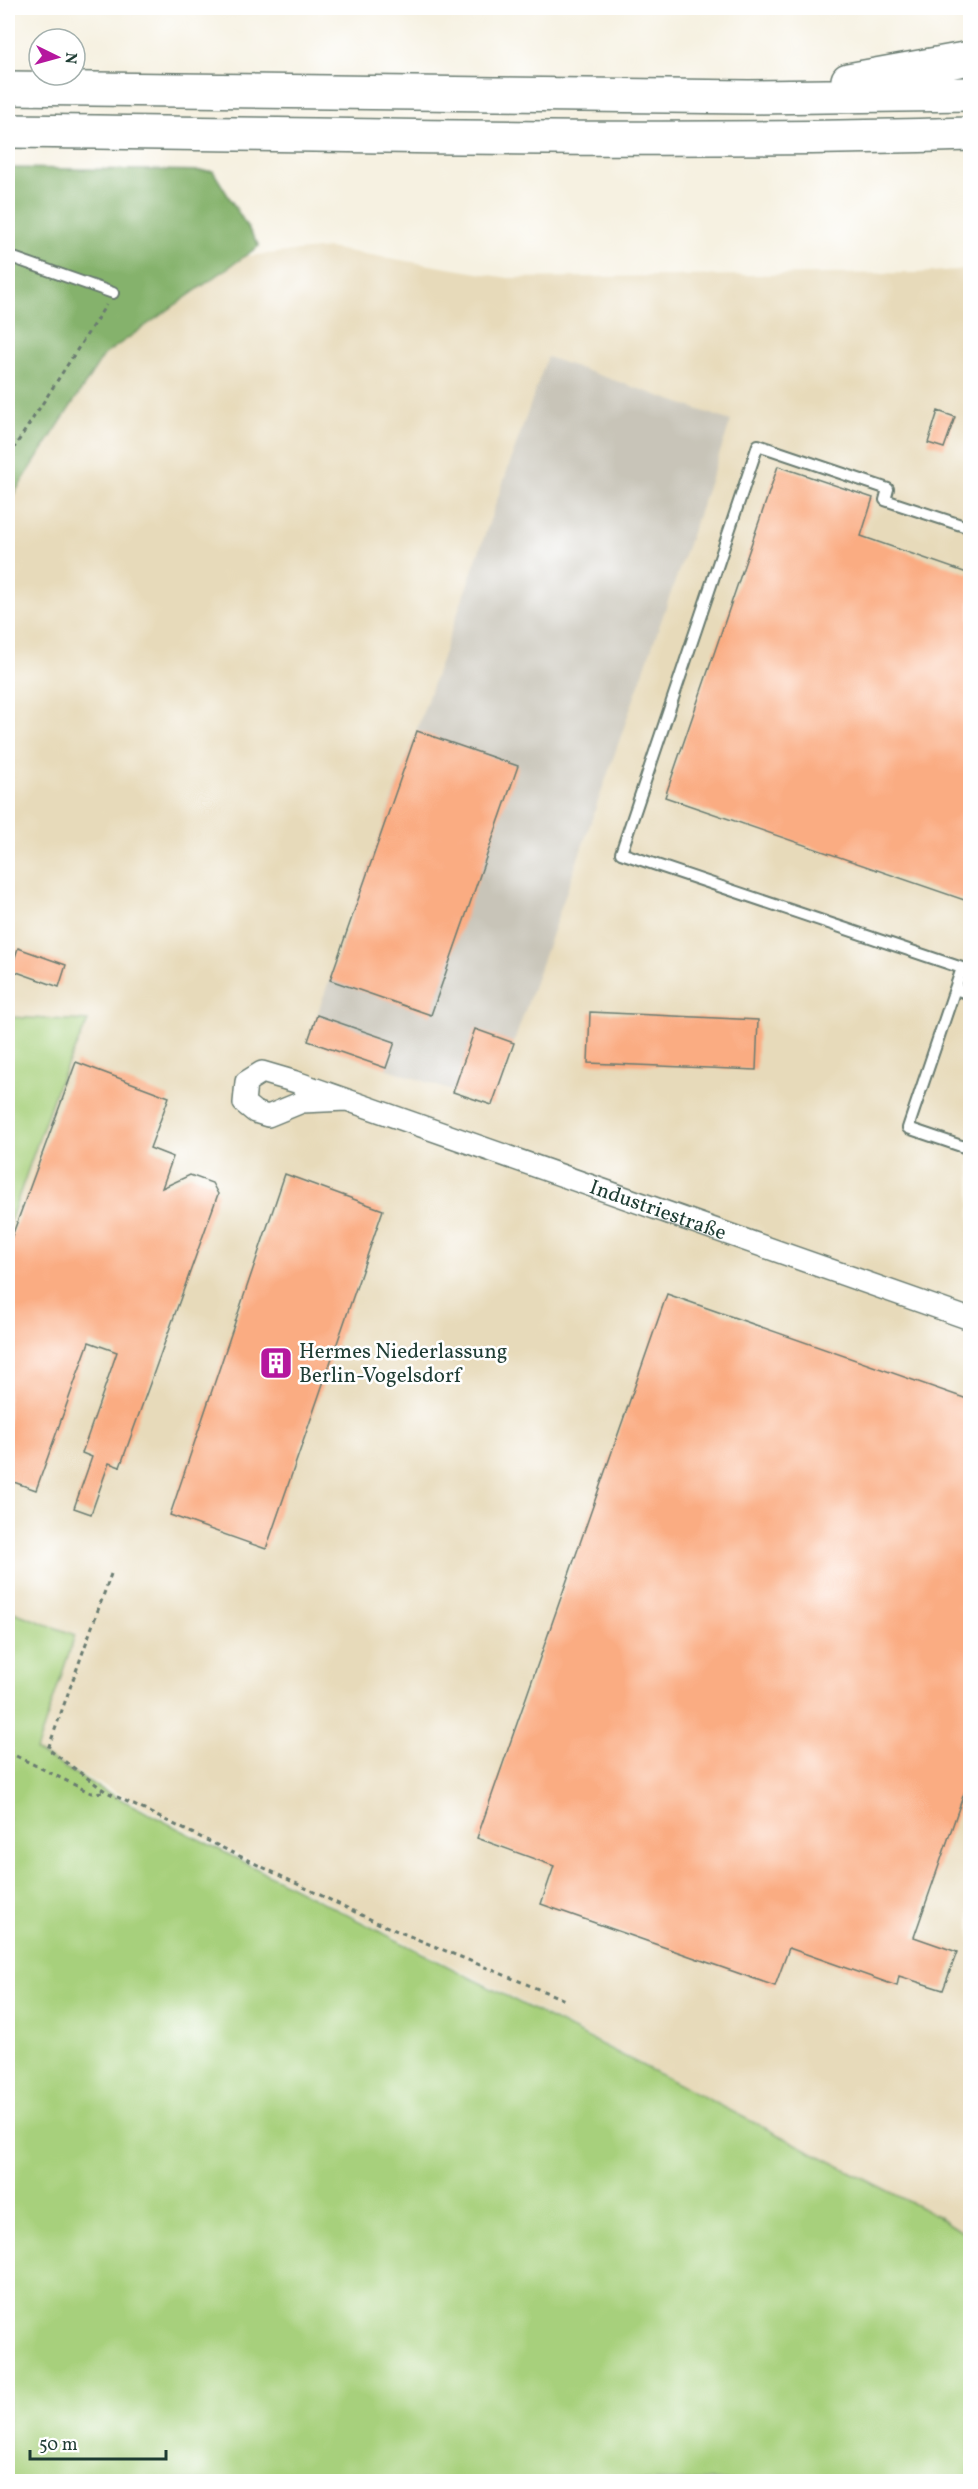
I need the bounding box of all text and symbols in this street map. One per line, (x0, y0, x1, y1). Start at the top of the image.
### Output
north arrow (27, 27, 87, 87)
text: N (58, 51, 81, 65)
street label: Industriestraße (585, 1173, 730, 1248)
place label: Hermes Niederlassung Berlin-Vogelsdorf (299, 1338, 508, 1391)
building icon: Hermes Niederlassung Berlin-Vogelsdorf (258, 1345, 294, 1381)
scale bar (30, 2423, 166, 2461)
text: 50 m (39, 2433, 78, 2458)

